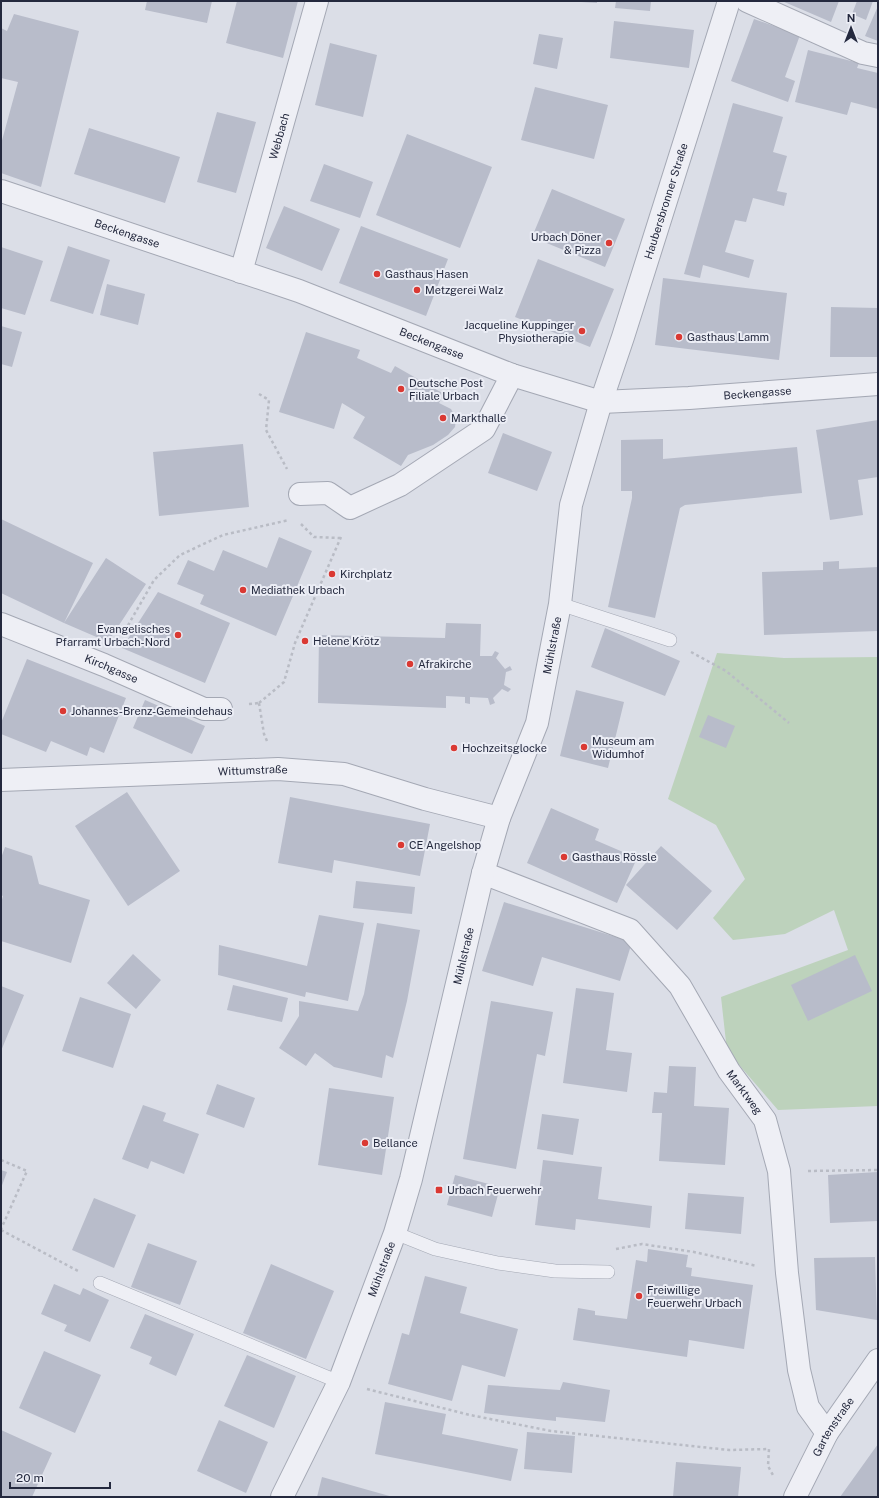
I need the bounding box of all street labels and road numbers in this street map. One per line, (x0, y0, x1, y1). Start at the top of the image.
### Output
street label: Webbach (267, 112, 291, 161)
street label: Haubersbronner Straße (642, 142, 690, 261)
street label: Beckengasse (93, 217, 161, 250)
street label: Beckengasse (398, 325, 466, 361)
street label: Beckengasse (723, 384, 792, 401)
street label: Mühlstraße (541, 615, 563, 675)
street label: Kirchgasse (83, 652, 140, 685)
street label: Wittumstraße (218, 763, 288, 777)
street label: Mühlstraße (451, 926, 476, 986)
street label: Marktweg (724, 1068, 765, 1117)
street label: Mühlstraße (366, 1240, 397, 1299)
street label: Gartenstraße (810, 1395, 856, 1458)

